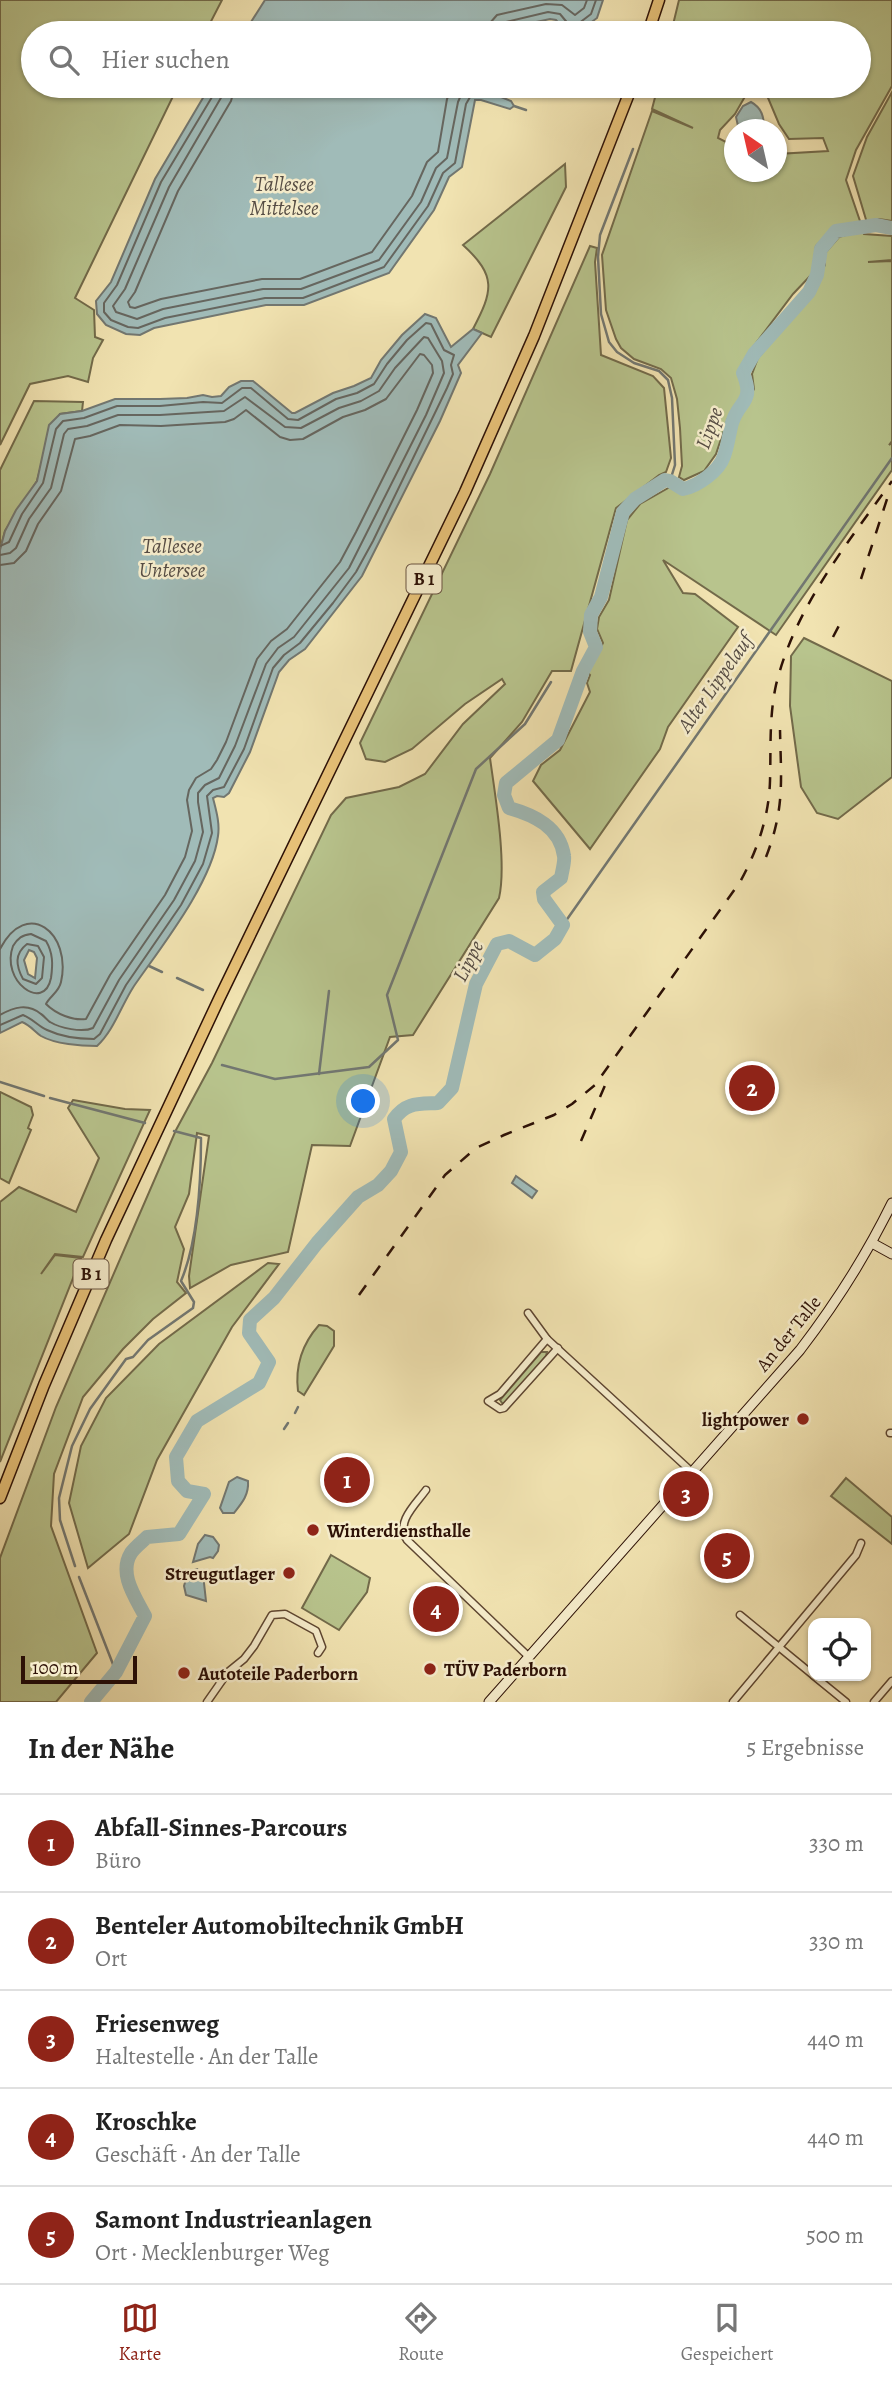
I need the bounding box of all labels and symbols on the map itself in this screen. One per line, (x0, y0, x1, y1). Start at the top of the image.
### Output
north arrow (724, 119, 787, 182)
water label: Tallesee Mittelsee (249, 170, 319, 222)
water label: Lippe (689, 403, 730, 453)
water label: Tallesee Untersee (139, 532, 206, 584)
road number: B 1 (406, 564, 442, 594)
water label: Alter Lippelauf (670, 625, 762, 739)
water label: Lippe (446, 935, 490, 986)
pin: 2 (729, 1062, 775, 1114)
your location (346, 1084, 380, 1118)
road number: B 1 (74, 1260, 108, 1288)
street label: An der Talle (749, 1290, 827, 1378)
place label: lightpower (702, 1407, 789, 1433)
marker: lightpower (795, 1411, 811, 1427)
pin: 1 (324, 1454, 370, 1506)
pin: 3 (663, 1468, 709, 1520)
place label: Winterdiensthalle (326, 1518, 471, 1544)
marker: Winterdiensthalle (305, 1522, 321, 1538)
pin: 5 (704, 1530, 750, 1582)
place label: Streugutlager (165, 1561, 275, 1587)
marker: Streugutlager (281, 1565, 297, 1581)
pin: 4 (413, 1583, 459, 1635)
scale bar (21, 1653, 136, 1685)
place label: TÜV Paderborn (444, 1657, 567, 1683)
place label: Autoteile Paderborn (197, 1661, 358, 1687)
marker: TÜV Paderborn (422, 1661, 438, 1677)
marker: Autoteile Paderborn (176, 1665, 192, 1681)

